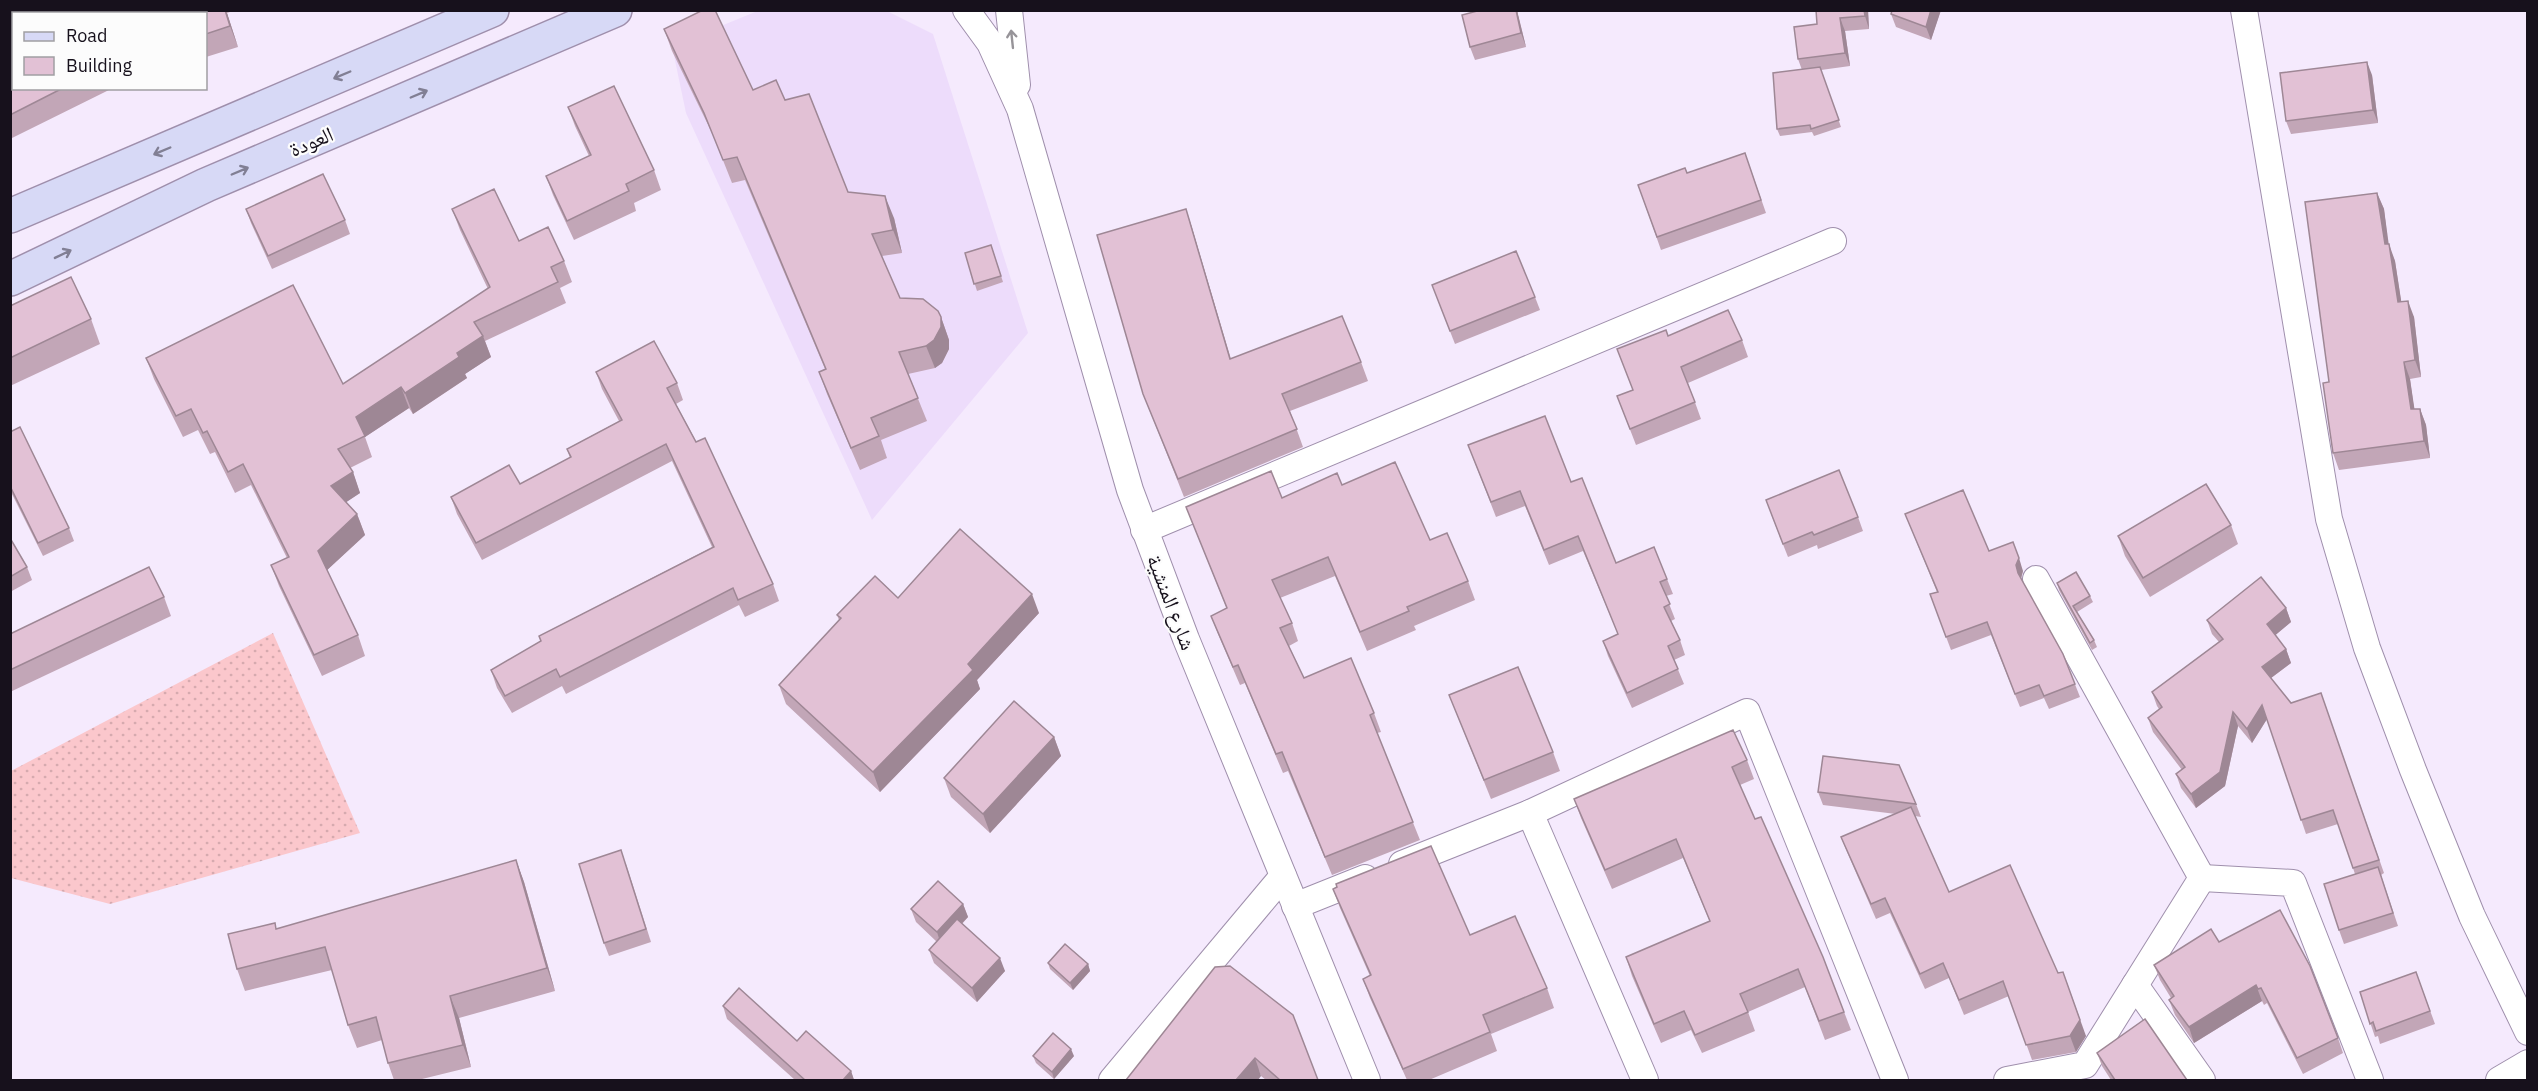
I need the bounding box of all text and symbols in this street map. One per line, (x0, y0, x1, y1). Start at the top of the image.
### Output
legend (12, 12, 207, 90)
text: Road (66, 24, 107, 47)
one-way arrow (1006, 30, 1017, 49)
text: Building (66, 54, 133, 77)
one-way arrow (333, 70, 351, 81)
one-way arrow (409, 88, 428, 99)
street label: العودة (285, 119, 337, 163)
one-way arrow (154, 146, 172, 157)
one-way arrow (230, 165, 248, 176)
one-way arrow (54, 248, 72, 260)
street label: شارع المنشية (1141, 550, 1203, 654)

